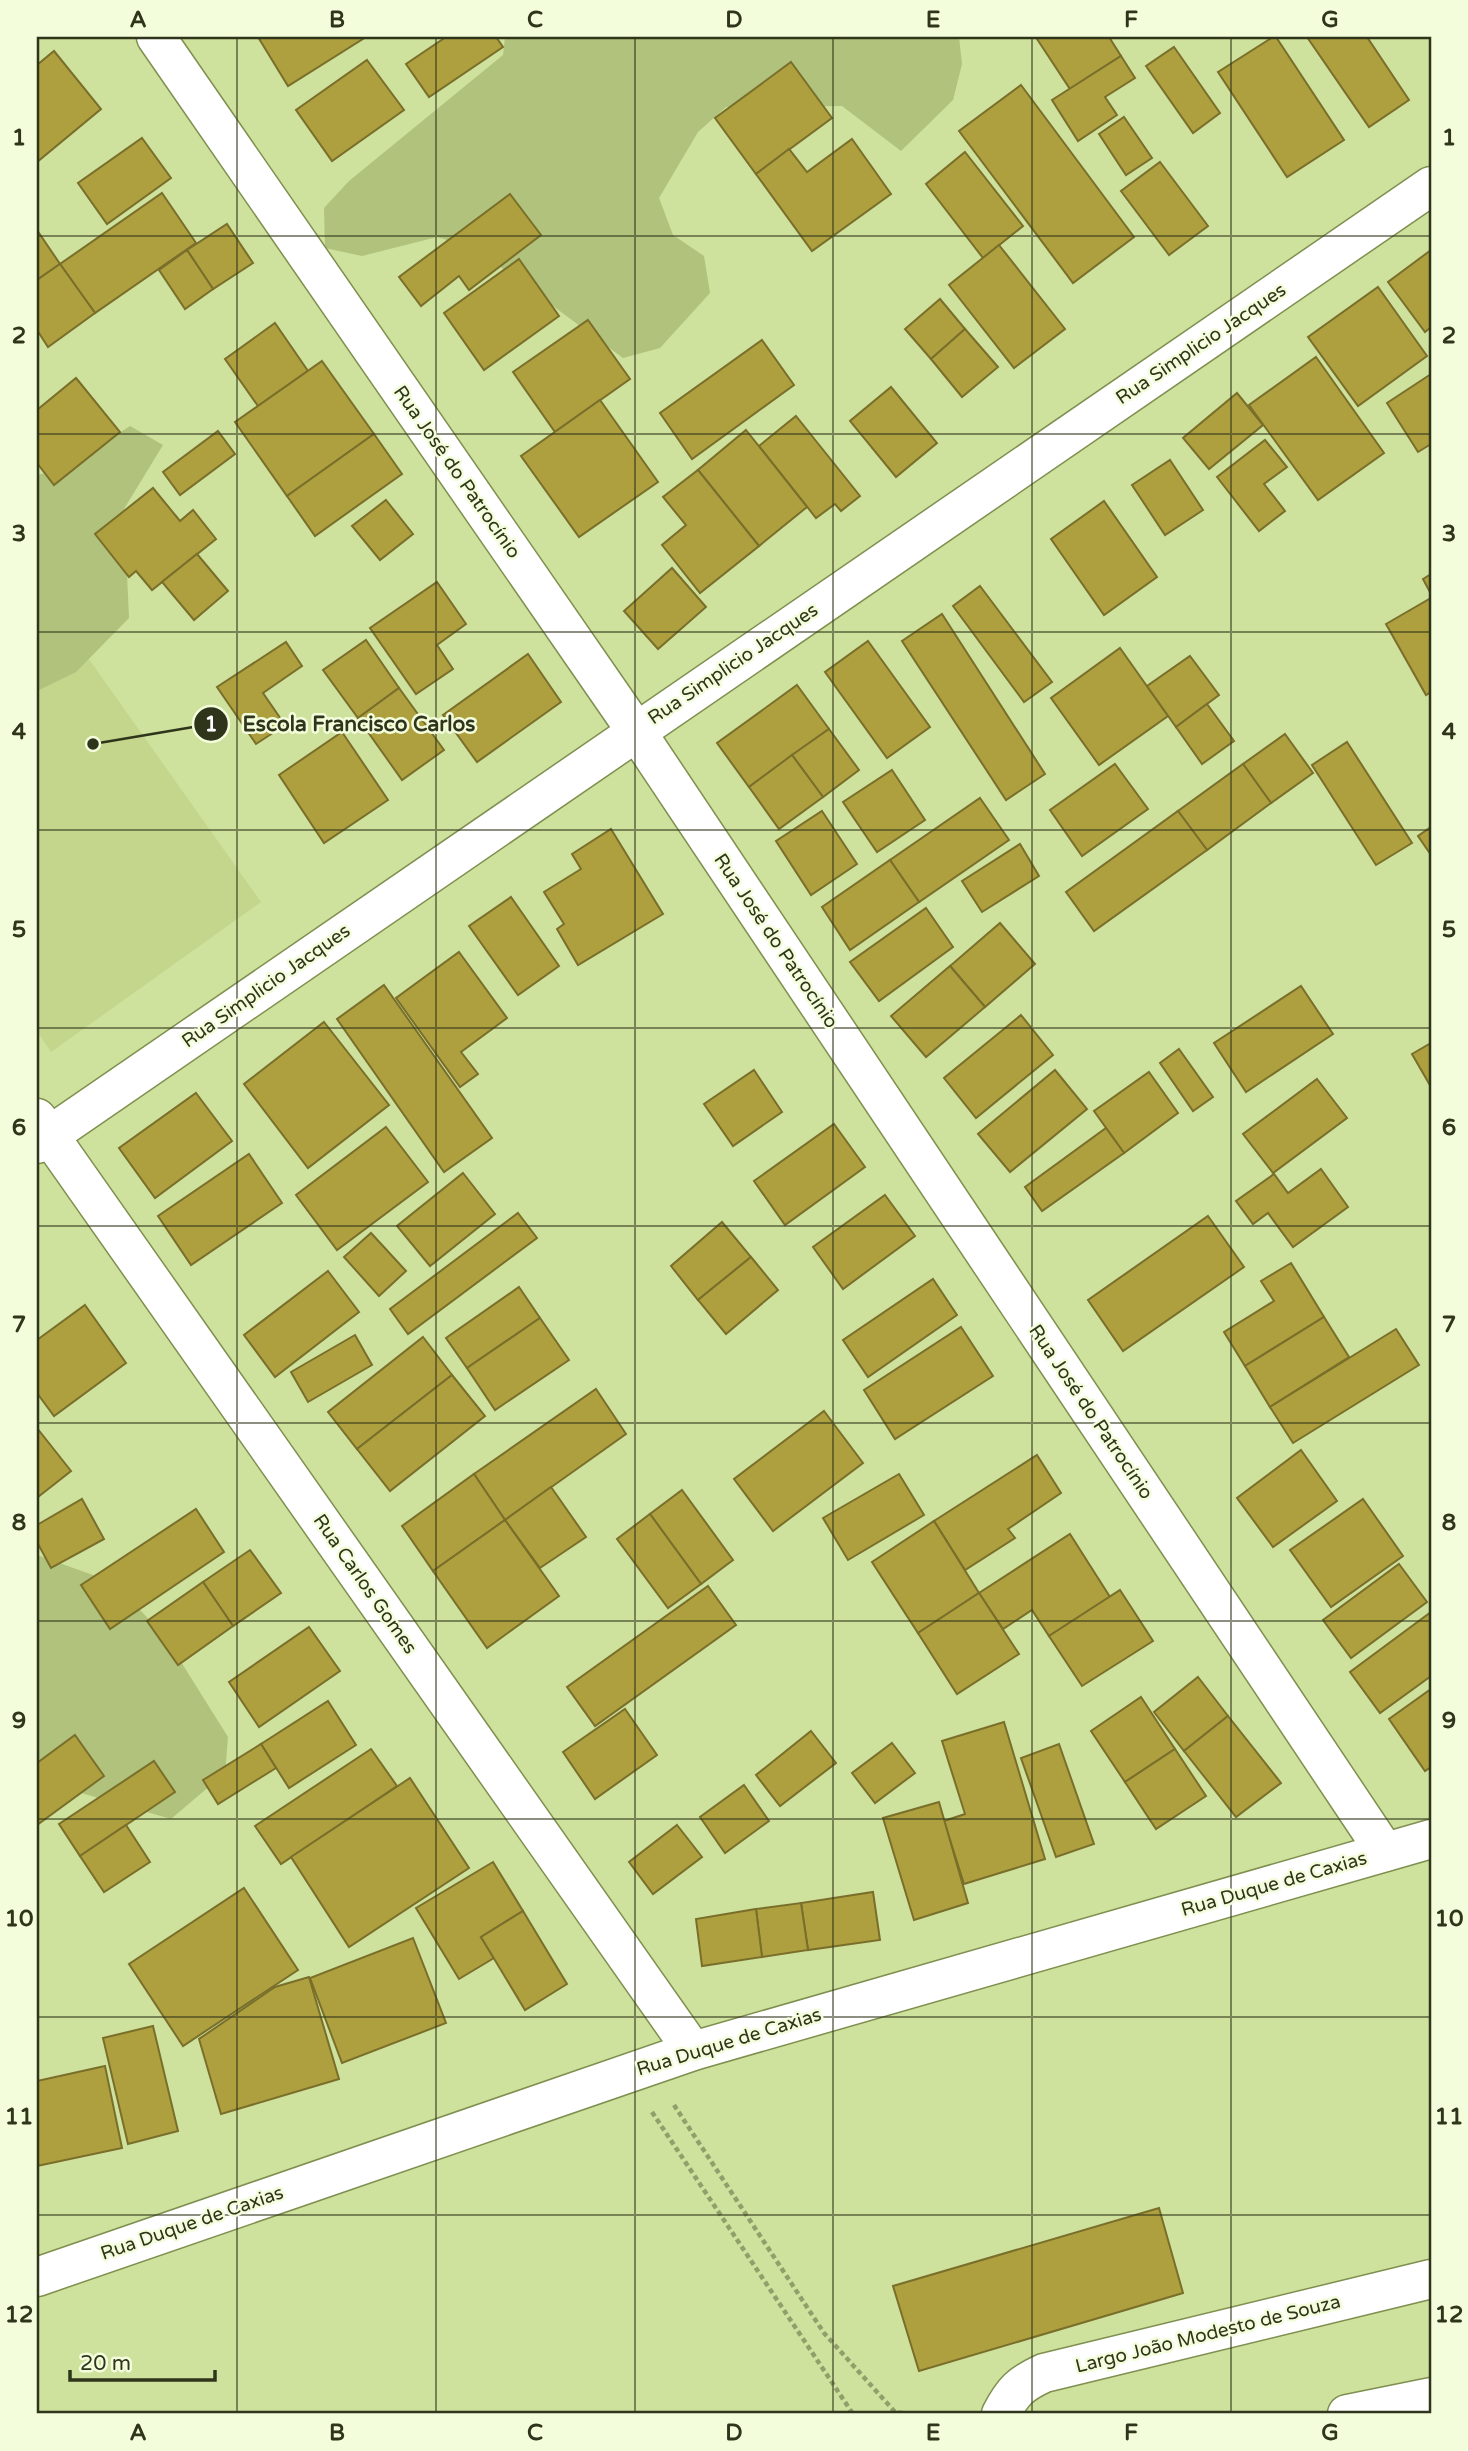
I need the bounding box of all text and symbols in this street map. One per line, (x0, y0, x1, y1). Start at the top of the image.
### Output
text: A (129, 6, 147, 34)
text: B (329, 6, 345, 34)
text: C (527, 6, 543, 34)
text: D (725, 6, 743, 34)
text: E (926, 6, 940, 34)
text: F (1124, 6, 1138, 34)
text: G (1321, 6, 1339, 34)
text: 1 (12, 124, 26, 152)
text: 1 (1442, 124, 1456, 152)
street label: Rua Simplicio Jacques (1112, 279, 1290, 409)
text: 2 (12, 322, 26, 350)
text: 2 (1442, 322, 1456, 350)
street label: Rua José do Patrocínio (389, 381, 525, 563)
text: 3 (12, 520, 26, 548)
text: 3 (1442, 520, 1456, 548)
street label: Rua Simplicio Jacques (644, 599, 822, 729)
callout: Escola Francisco Carlos (193, 703, 489, 745)
text: 1 (204, 712, 218, 737)
text: Escola Francisco Carlos (243, 712, 475, 737)
text: 4 (12, 718, 27, 746)
text: 4 (1442, 718, 1457, 746)
street label: Rua José do Patrocínio (709, 850, 843, 1032)
text: 5 (12, 916, 26, 944)
text: 5 (1442, 916, 1456, 944)
street label: Rua Simplicio Jacques (178, 920, 354, 1052)
text: 6 (12, 1114, 26, 1142)
text: 6 (1442, 1114, 1456, 1142)
text: 7 (12, 1311, 26, 1339)
text: 7 (1442, 1311, 1456, 1339)
street label: Rua José do Patrocínio (1024, 1321, 1158, 1503)
text: 8 (12, 1509, 26, 1537)
text: 8 (1442, 1509, 1456, 1537)
street label: Rua Carlos Gomes (309, 1510, 421, 1658)
text: 9 (12, 1707, 26, 1735)
text: 9 (1442, 1707, 1456, 1735)
street label: Rua Duque de Caxias (1179, 1847, 1369, 1921)
text: 10 (5, 1905, 33, 1933)
text: 10 (1435, 1905, 1463, 1933)
street label: Rua Duque de Caxias (634, 2003, 824, 2081)
text: 11 (5, 2103, 33, 2131)
text: 11 (1435, 2103, 1463, 2131)
street label: Rua Duque de Caxias (98, 2181, 286, 2265)
street label: Largo João Modesto de Souza (1073, 2290, 1343, 2378)
text: 12 (5, 2301, 33, 2329)
text: 12 (1435, 2301, 1463, 2329)
scale bar (70, 2339, 215, 2383)
text: 20 m (80, 2351, 131, 2376)
text: A (129, 2419, 147, 2447)
text: B (329, 2419, 345, 2447)
text: C (527, 2419, 543, 2447)
text: D (725, 2419, 743, 2447)
text: E (926, 2419, 940, 2447)
text: F (1124, 2419, 1138, 2447)
text: G (1321, 2419, 1339, 2447)

